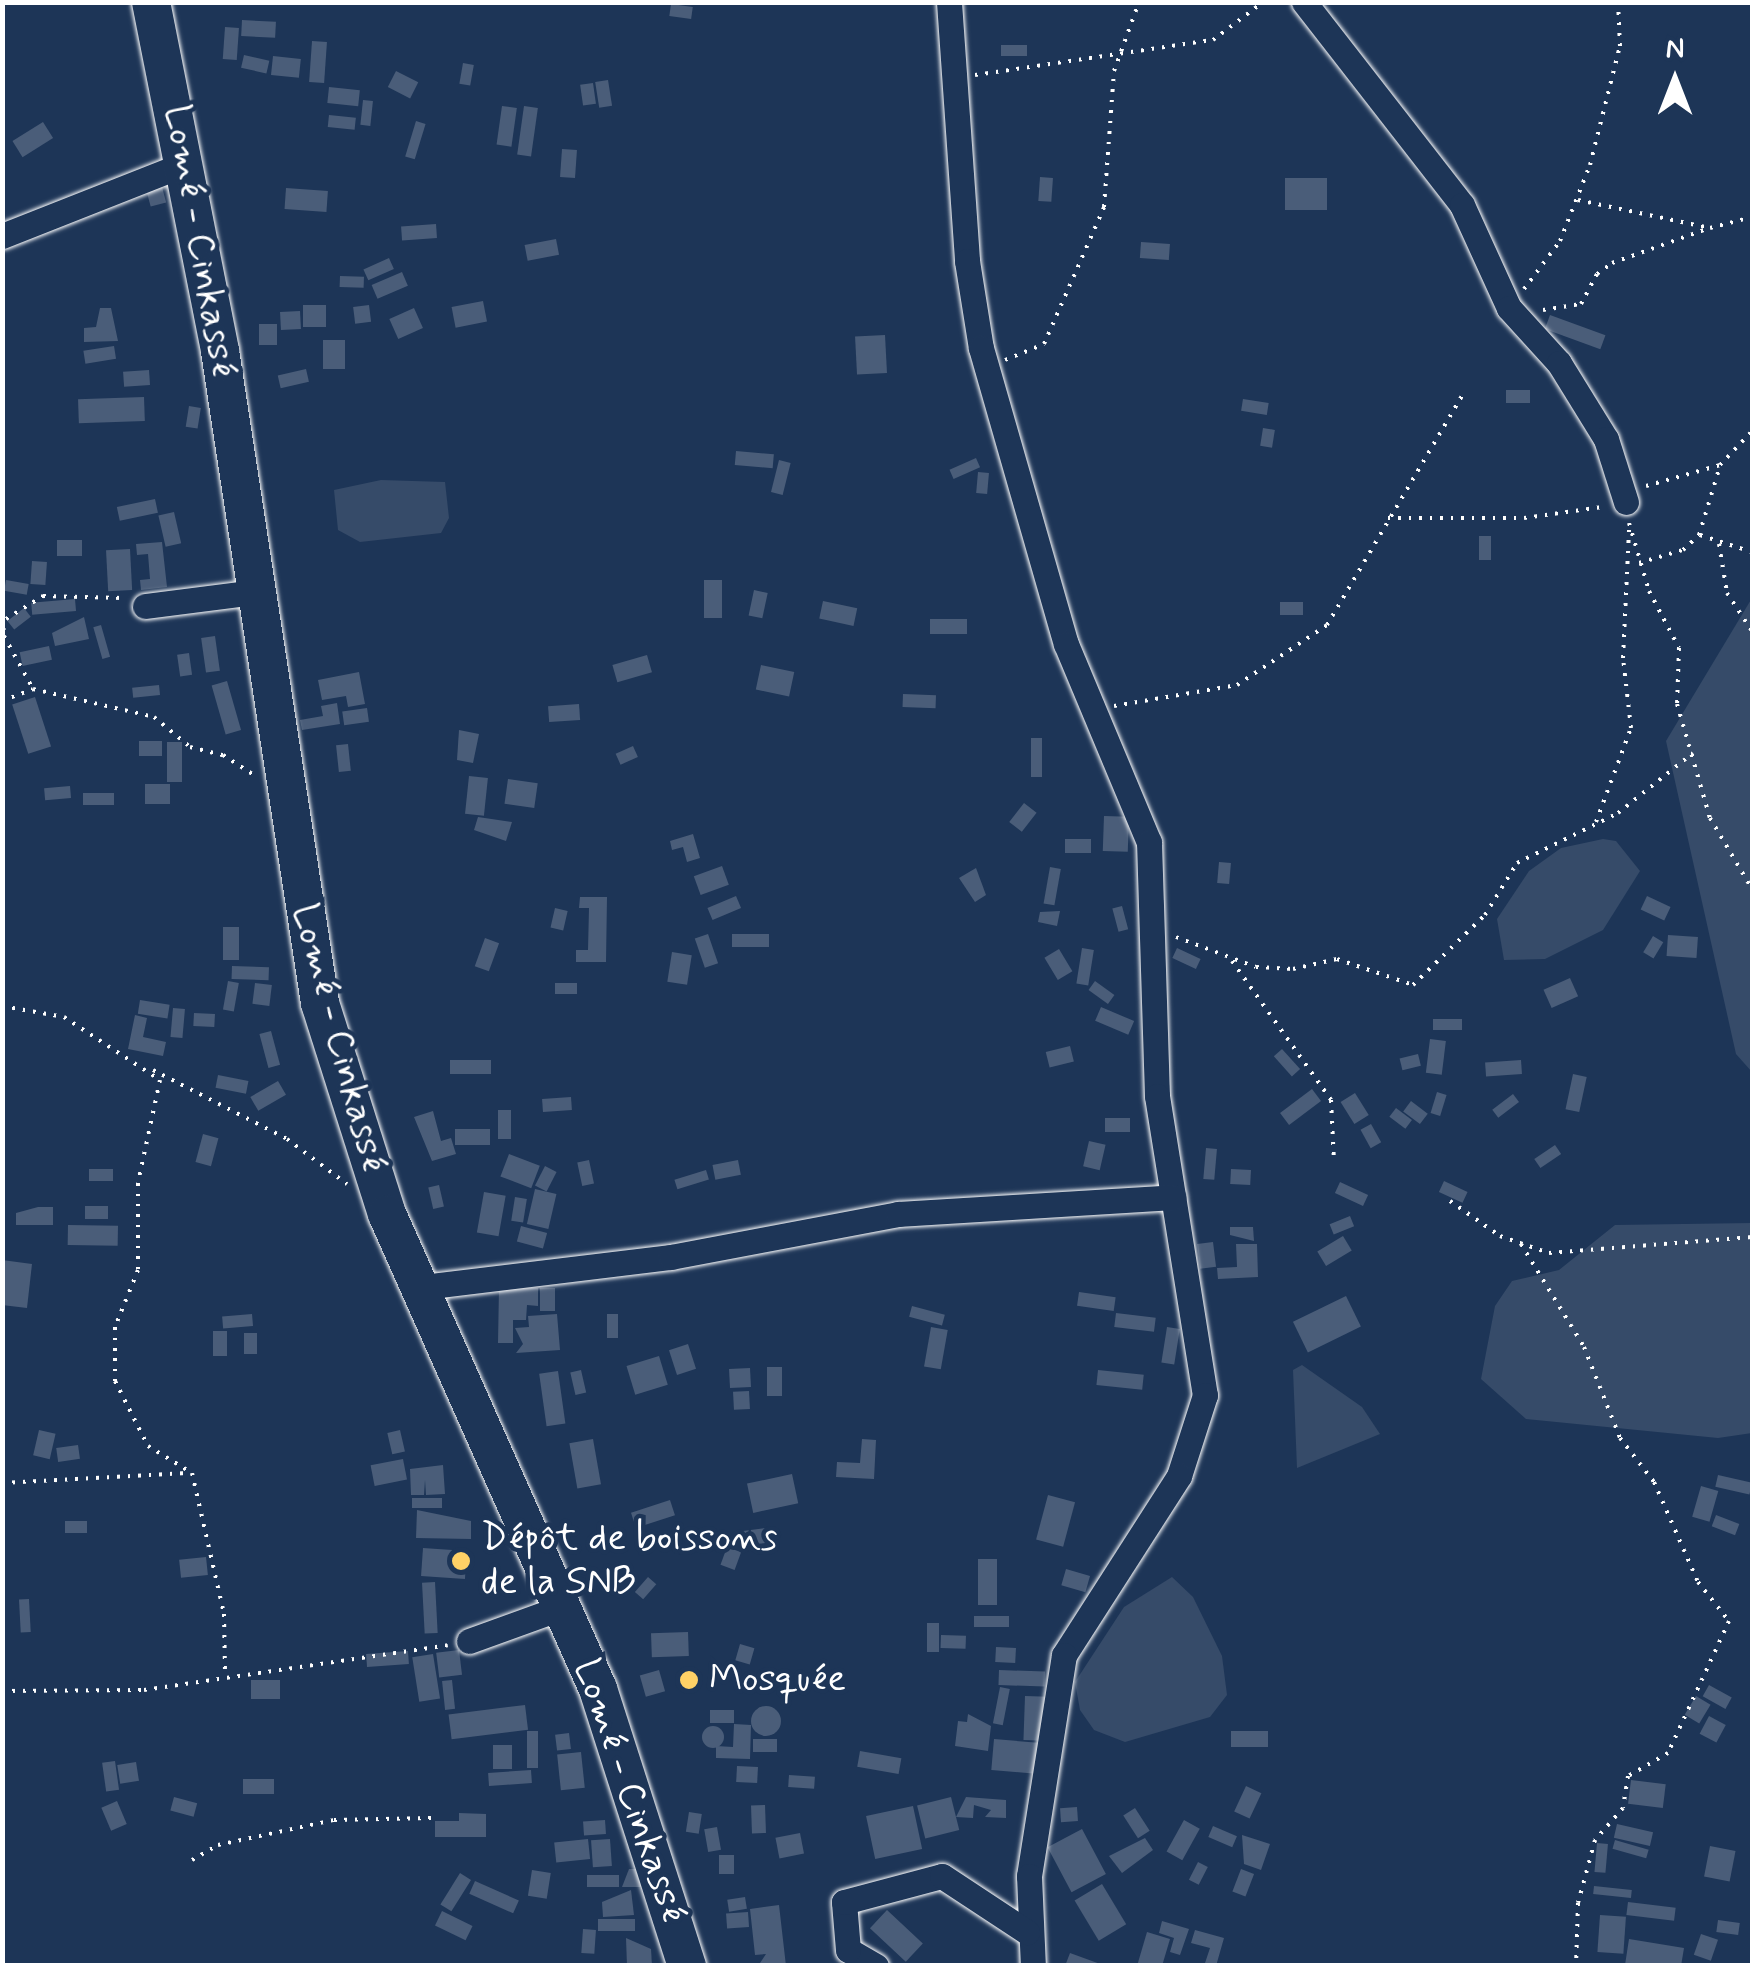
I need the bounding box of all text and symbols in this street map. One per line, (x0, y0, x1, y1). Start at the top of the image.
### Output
north arrow (1625, 30, 1725, 130)
text: N (1666, 31, 1684, 68)
street label: Lomé - Cinkassé (153, 101, 245, 381)
street label: Lomé - Cinkassé (280, 899, 396, 1177)
place label: Dépôt de boissons de la SNB (481, 1516, 761, 1606)
marker: Dépôt de boissons de la SNB (450, 1550, 472, 1572)
street label: Lomé - Cinkassé (563, 1653, 695, 1929)
place label: Mosquée (709, 1657, 846, 1703)
marker: Mosquée (678, 1669, 700, 1691)

